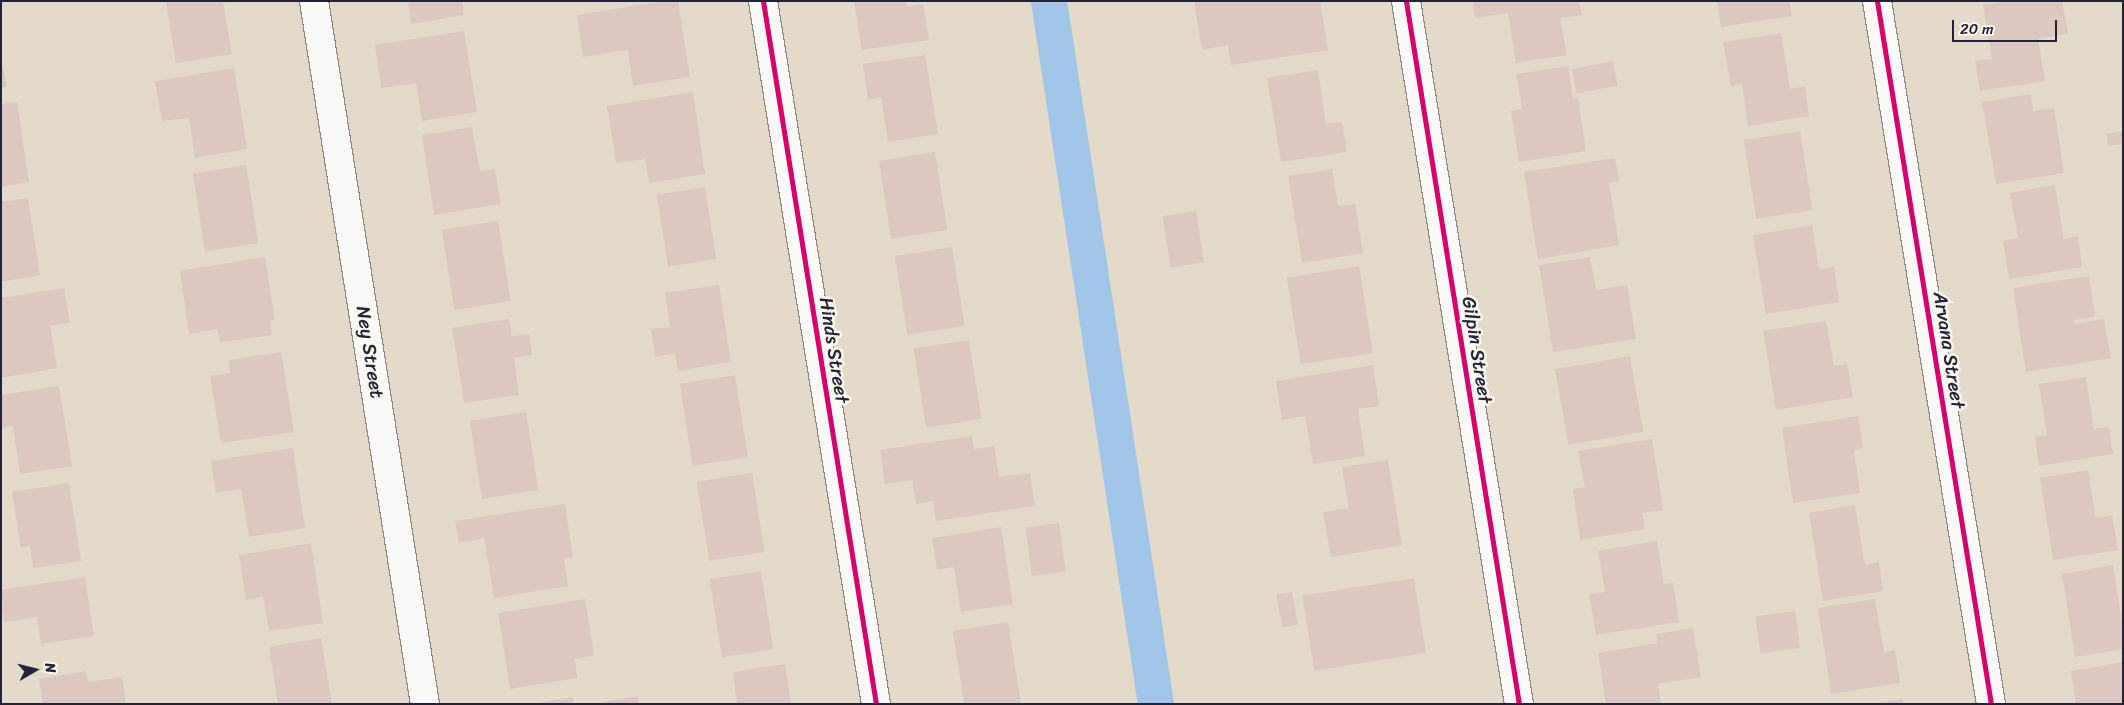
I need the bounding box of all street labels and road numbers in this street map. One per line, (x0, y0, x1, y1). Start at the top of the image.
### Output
street label: Arvana Street (1928, 290, 1970, 410)
street label: Hinds Street (814, 295, 854, 405)
street label: Gilpin Street (1457, 295, 1497, 405)
street label: Ney Street (351, 304, 389, 400)

